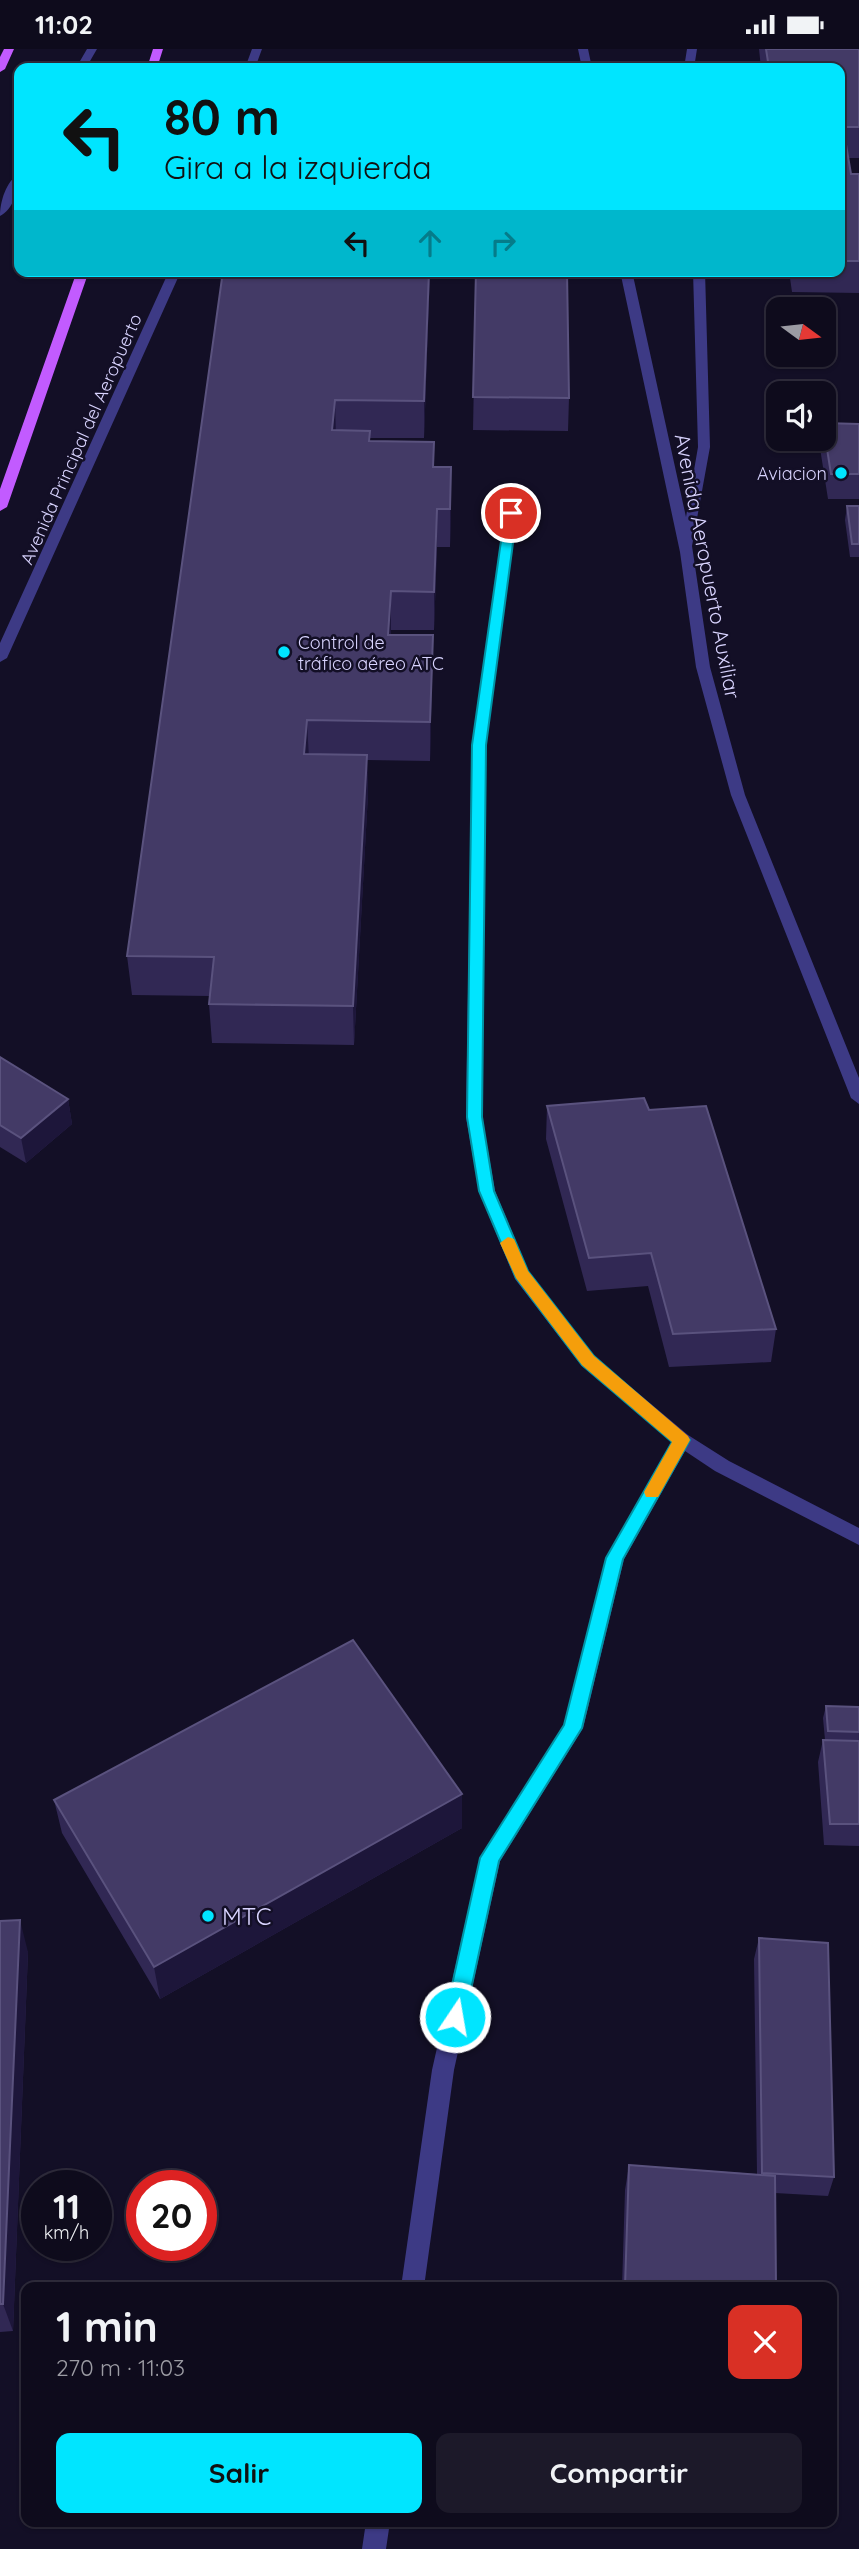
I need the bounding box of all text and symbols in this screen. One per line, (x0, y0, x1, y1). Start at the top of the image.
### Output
text: 11:02 (35, 8, 93, 41)
text: 80 m (164, 86, 280, 147)
icon: left (49, 91, 140, 182)
text: Gira a la izquierda (164, 147, 432, 187)
icon: left (338, 224, 376, 262)
icon: ahead (411, 224, 449, 262)
icon: right (484, 224, 522, 262)
north arrow (766, 297, 836, 367)
map controls (766, 297, 836, 451)
street label: Avenida Principal del Aeropuerto (15, 310, 147, 568)
button: sound (766, 381, 836, 451)
street label: Avenida Aeropuerto Auxiliar (670, 431, 746, 701)
place label: Aviacion (757, 462, 827, 485)
marker: Aviacion (833, 465, 849, 481)
pin (481, 483, 541, 543)
icon: arrive (492, 494, 530, 532)
place label: Control de tráfico aéreo ATC (298, 631, 444, 675)
marker: Control de tráfico aéreo ATC (276, 644, 292, 660)
place label: MTC (222, 1901, 272, 1931)
marker: MTC (200, 1908, 216, 1924)
position arrow (418, 1980, 492, 2054)
speed limit sign: 20 (126, 2170, 217, 2261)
text: 11 (53, 2184, 80, 2228)
text: km/h (44, 2221, 89, 2244)
text: 1 min (56, 2300, 158, 2353)
button: close (728, 2305, 802, 2379)
text: 270 m · 11:03 (56, 2353, 185, 2382)
button: Salir (56, 2433, 422, 2513)
button: Compartir (436, 2433, 802, 2513)

